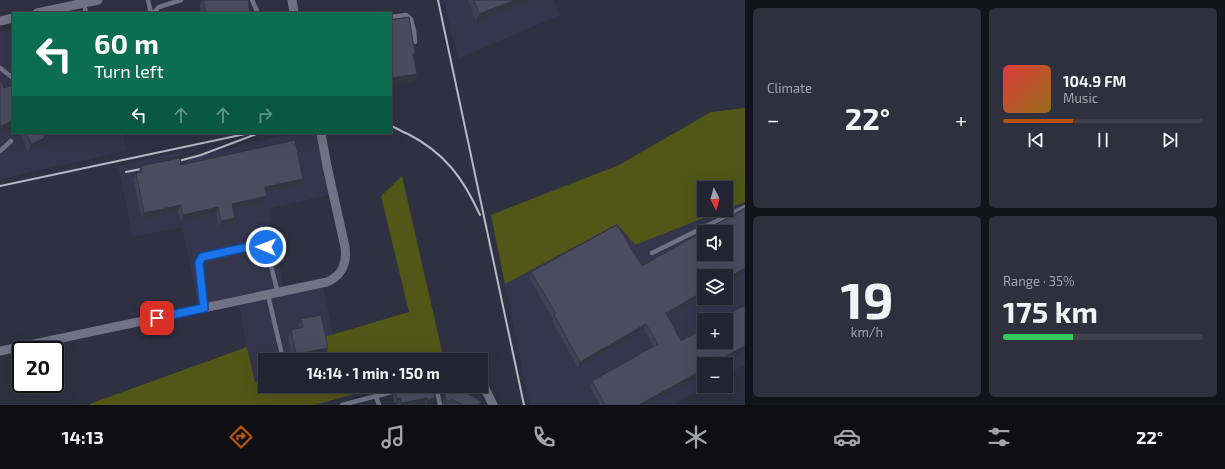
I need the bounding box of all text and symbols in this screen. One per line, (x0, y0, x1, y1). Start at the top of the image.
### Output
text: 60 m (94, 26, 159, 60)
icon: left (28, 28, 80, 80)
text: Turn left (94, 60, 164, 82)
text: 104.9 FM (1063, 72, 1126, 90)
text: Climate (767, 80, 812, 96)
text: Music (1063, 90, 1098, 106)
text: 22° (845, 100, 890, 136)
icon: left (128, 104, 150, 126)
icon: ahead (170, 104, 192, 126)
icon: ahead (212, 104, 234, 126)
icon: right (254, 104, 276, 126)
text: − (767, 106, 780, 132)
text: + (955, 106, 967, 132)
icon: previous (1025, 129, 1047, 151)
icon: pause (1092, 129, 1114, 151)
icon: next (1159, 129, 1181, 151)
north arrow (697, 181, 733, 217)
map controls (697, 181, 733, 393)
button: sound (697, 225, 733, 261)
position arrow (245, 226, 287, 268)
text: 19 (840, 267, 894, 329)
button: layers (697, 269, 733, 305)
text: Range · 35% (1003, 273, 1075, 289)
text: 175 km (1003, 293, 1098, 329)
pin (140, 301, 174, 335)
icon: arrive (146, 307, 168, 329)
button: + (697, 313, 733, 349)
text: km/h (851, 324, 883, 340)
speed limit sign: 20 (12, 341, 64, 393)
button: − (697, 357, 733, 393)
text: 14:14 · 1 min · 150 m (306, 364, 440, 382)
icon: directions (227, 423, 255, 451)
icon: music (379, 423, 407, 451)
icon: phone (530, 423, 558, 451)
icon: climate (682, 423, 710, 451)
icon: car (833, 423, 861, 451)
icon: filters (985, 423, 1013, 451)
text: 14:13 (62, 426, 104, 448)
text: 22° (1136, 426, 1163, 448)

